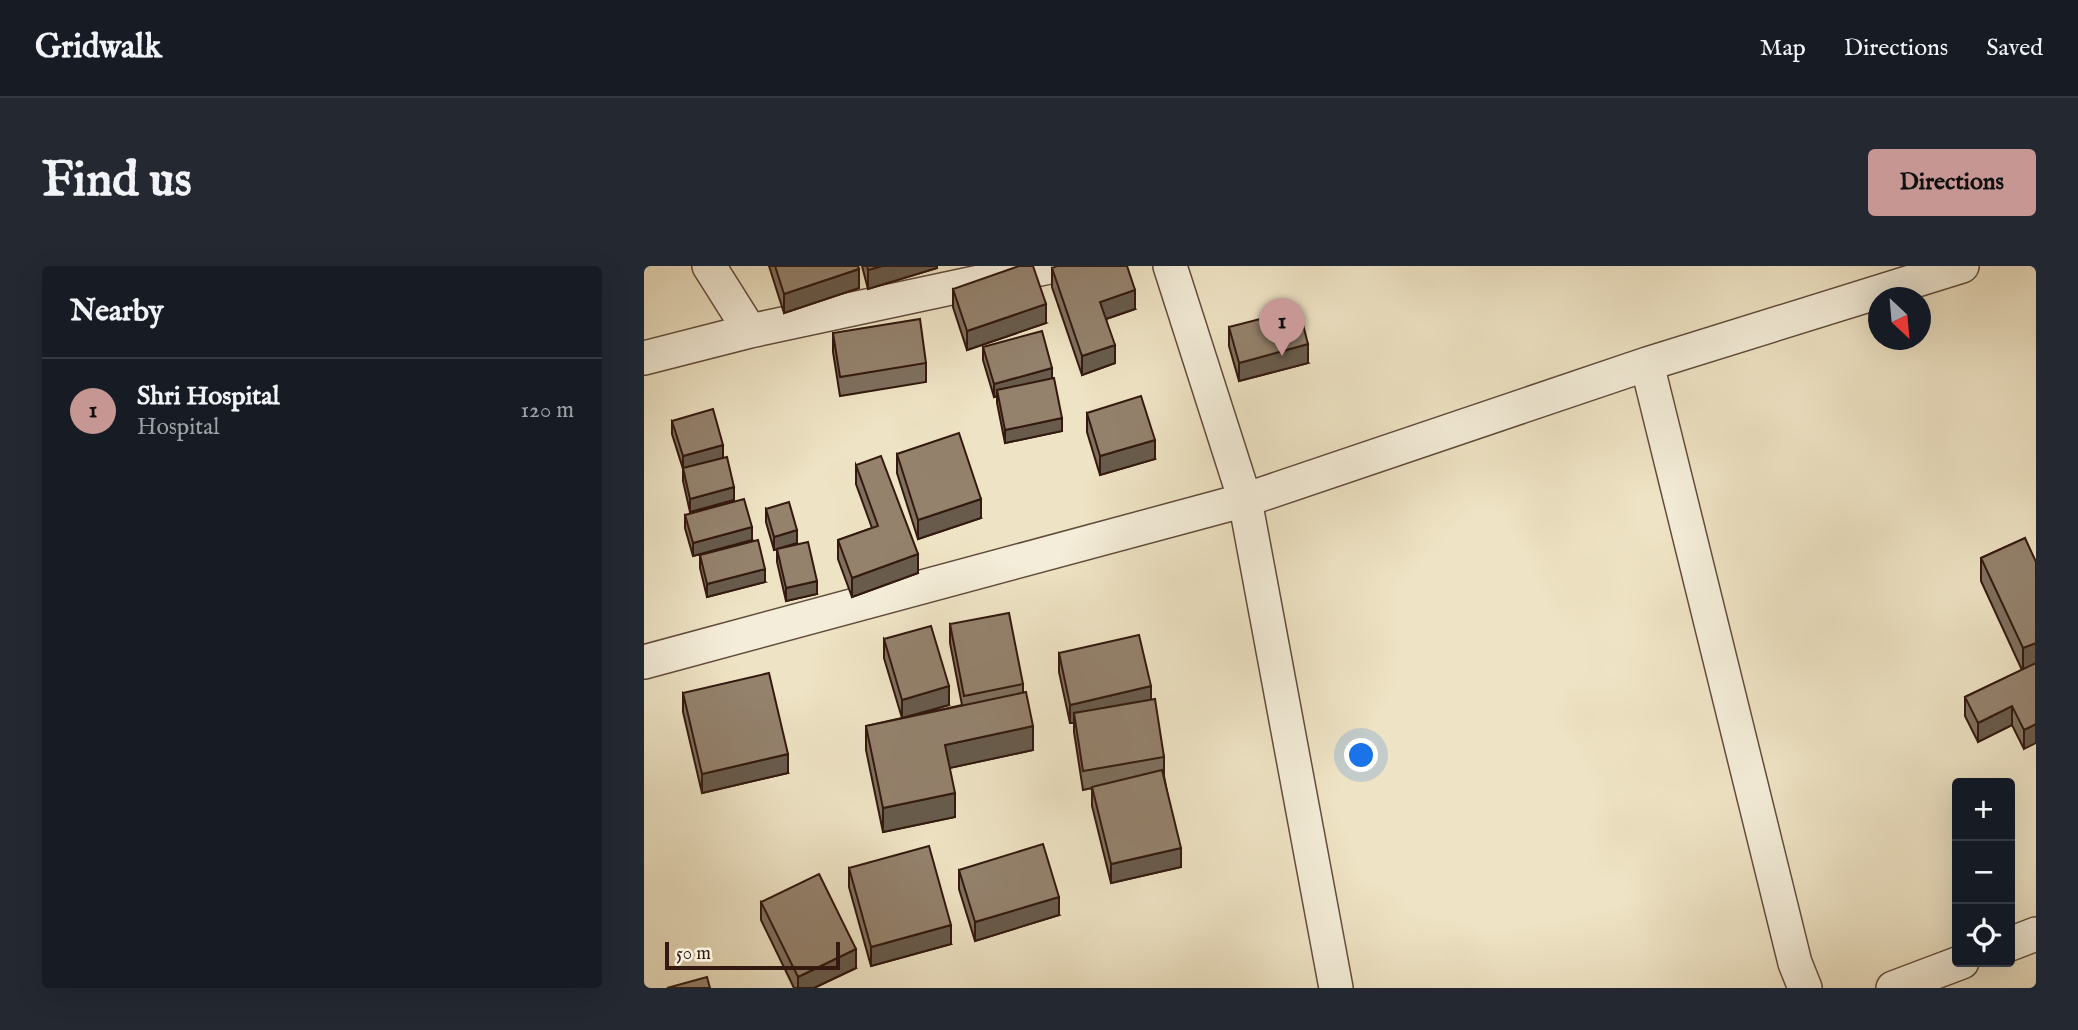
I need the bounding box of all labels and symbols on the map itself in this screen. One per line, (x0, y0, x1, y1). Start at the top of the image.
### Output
north arrow (1868, 287, 1931, 350)
pin: 1 (1259, 298, 1305, 356)
your location (1344, 738, 1378, 772)
scale bar (665, 939, 840, 971)

